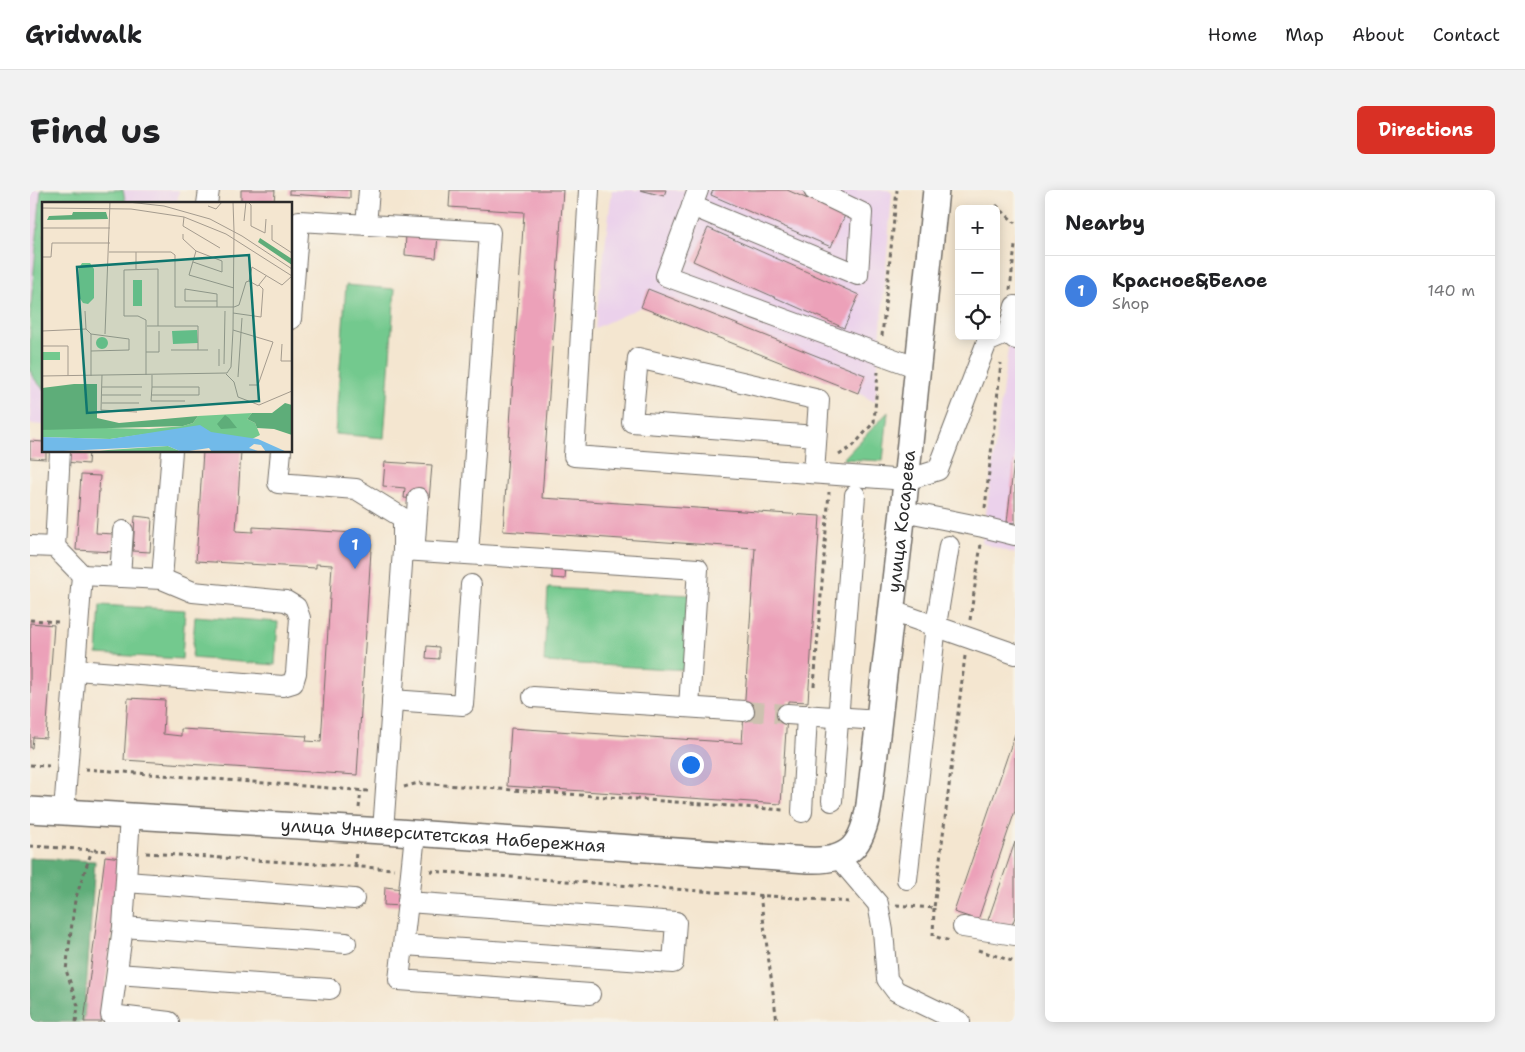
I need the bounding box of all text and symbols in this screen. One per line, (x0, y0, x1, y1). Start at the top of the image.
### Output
text: Gridwalk (25, 19, 142, 51)
text: Home (1208, 23, 1257, 47)
text: Map (1285, 23, 1324, 47)
text: About (1352, 23, 1405, 47)
text: Contact (1433, 23, 1500, 47)
button: Directions (1357, 106, 1495, 154)
text: Find us (30, 107, 161, 154)
inset map (42, 202, 292, 452)
map controls (955, 205, 1000, 340)
button: + (955, 205, 1000, 250)
text: Nearby (1065, 209, 1145, 237)
button: − (955, 250, 1000, 295)
text: Красное&Белое (1112, 268, 1267, 293)
text: 1 (1077, 280, 1085, 301)
text: 140 m (1428, 280, 1475, 301)
text: Shop (1112, 293, 1149, 314)
button: locate (955, 295, 1000, 340)
street label: улица Косарева (882, 449, 921, 594)
pin: 1 (339, 528, 371, 569)
your location (678, 752, 704, 778)
street label: улица Университетская Набережная (280, 813, 607, 858)

